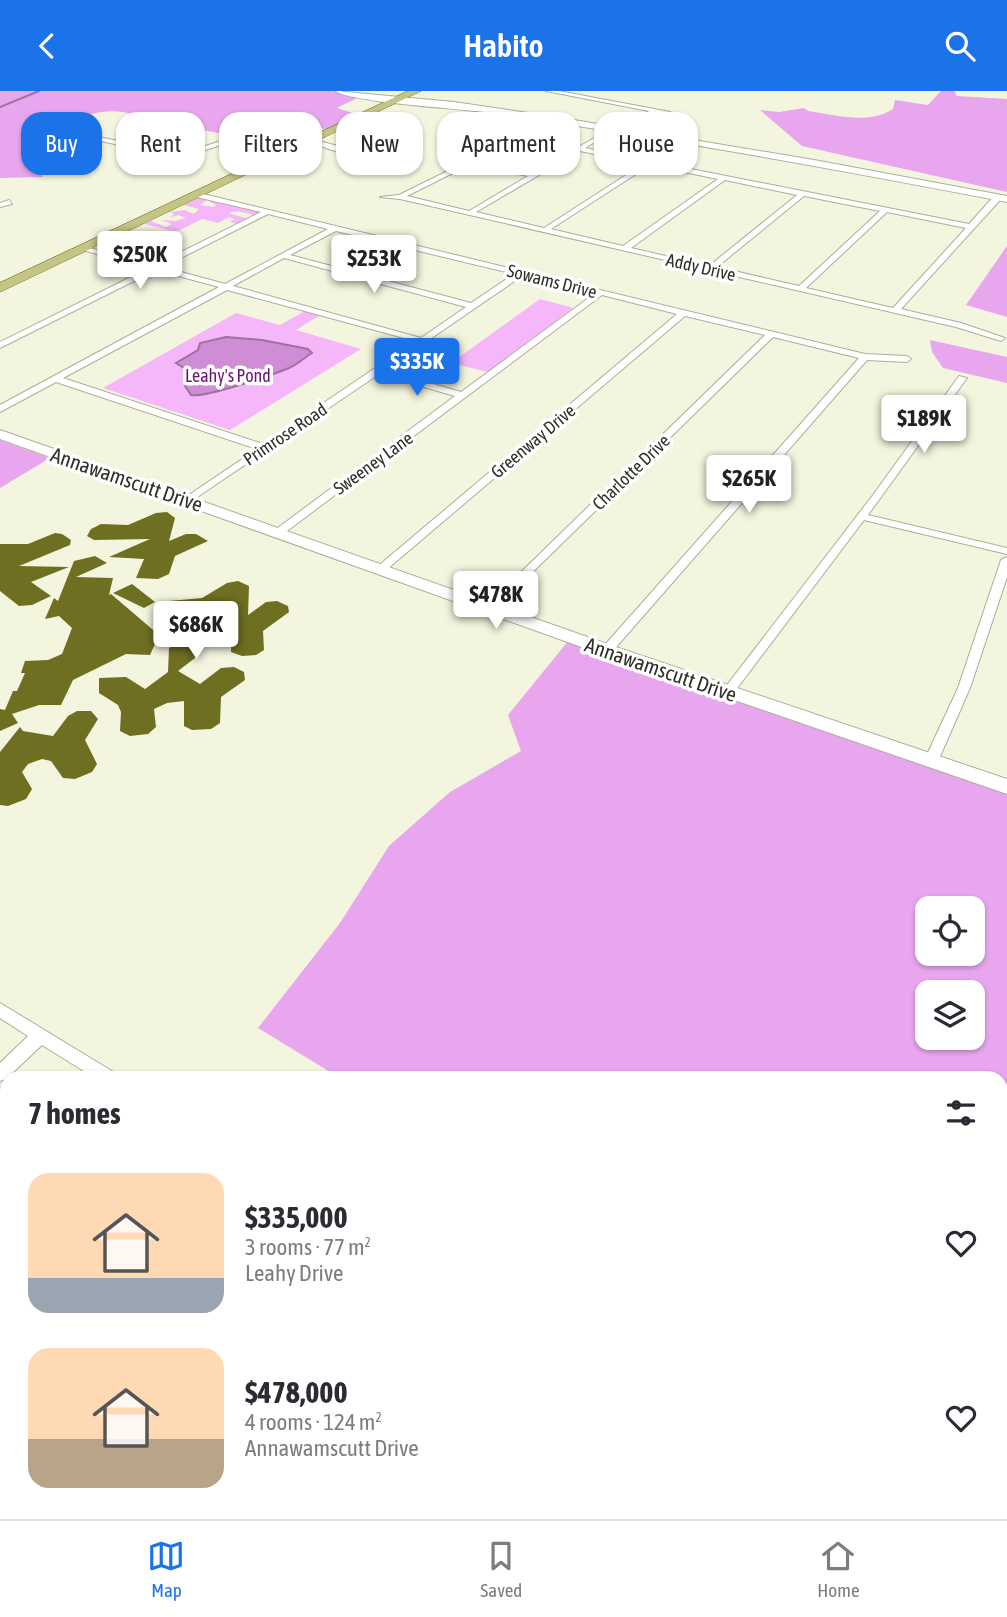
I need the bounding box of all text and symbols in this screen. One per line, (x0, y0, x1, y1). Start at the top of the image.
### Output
icon: back (28, 27, 66, 65)
text: Habito (464, 27, 543, 64)
icon: search (941, 27, 979, 65)
chip: Buy (21, 112, 102, 175)
chip: Rent (116, 112, 205, 175)
chip: Filters (219, 112, 322, 175)
chip: New (336, 112, 423, 175)
chip: Apartment (437, 112, 580, 175)
chip: House (594, 112, 698, 175)
pin: $250K (91, 231, 189, 291)
pin: $253K (325, 235, 423, 295)
text: $250K (113, 241, 167, 267)
text: $253K (347, 245, 401, 271)
street label: Addy Drive (664, 249, 738, 285)
street label: Sowams Drive (505, 260, 599, 302)
pin: $335K (368, 338, 466, 398)
text: $335K (390, 348, 444, 374)
park label: Leahy's Pond (185, 365, 271, 386)
pin: $189K (875, 395, 973, 455)
street label: Primrose Road (239, 398, 331, 470)
street label: Greenway Drive (487, 400, 579, 482)
text: $189K (897, 405, 951, 431)
street label: Sweeney Lane (329, 427, 417, 499)
street label: Charlotte Drive (588, 430, 674, 514)
street label: Annawamscutt Drive (48, 442, 206, 516)
pin: $265K (700, 455, 798, 515)
text: $265K (722, 465, 776, 491)
pin: $478K (447, 571, 545, 631)
text: $478K (469, 581, 523, 607)
pin: $686K (147, 601, 245, 661)
text: $686K (169, 611, 223, 637)
street label: Annawamscutt Drive (582, 632, 740, 706)
map controls (915, 896, 985, 1050)
button: locate (915, 896, 985, 966)
button: layers (915, 980, 985, 1050)
icon: filters (942, 1094, 980, 1132)
text: 7 homes (28, 1096, 121, 1130)
text: $335,000 (245, 1200, 348, 1234)
icon: home (84, 1201, 168, 1285)
icon: heart (942, 1224, 980, 1262)
text: 3 rooms · 77 m² (245, 1234, 371, 1260)
text: Leahy Drive (245, 1260, 343, 1286)
text: $478,000 (245, 1375, 348, 1409)
icon: home (84, 1376, 168, 1460)
icon: heart (942, 1399, 980, 1437)
text: 4 rooms · 124 m² (245, 1409, 382, 1435)
text: Annawamscutt Drive (245, 1435, 419, 1461)
tab: Map (147, 1537, 185, 1601)
tab: Saved (480, 1537, 522, 1601)
tab: Home (817, 1537, 860, 1601)

